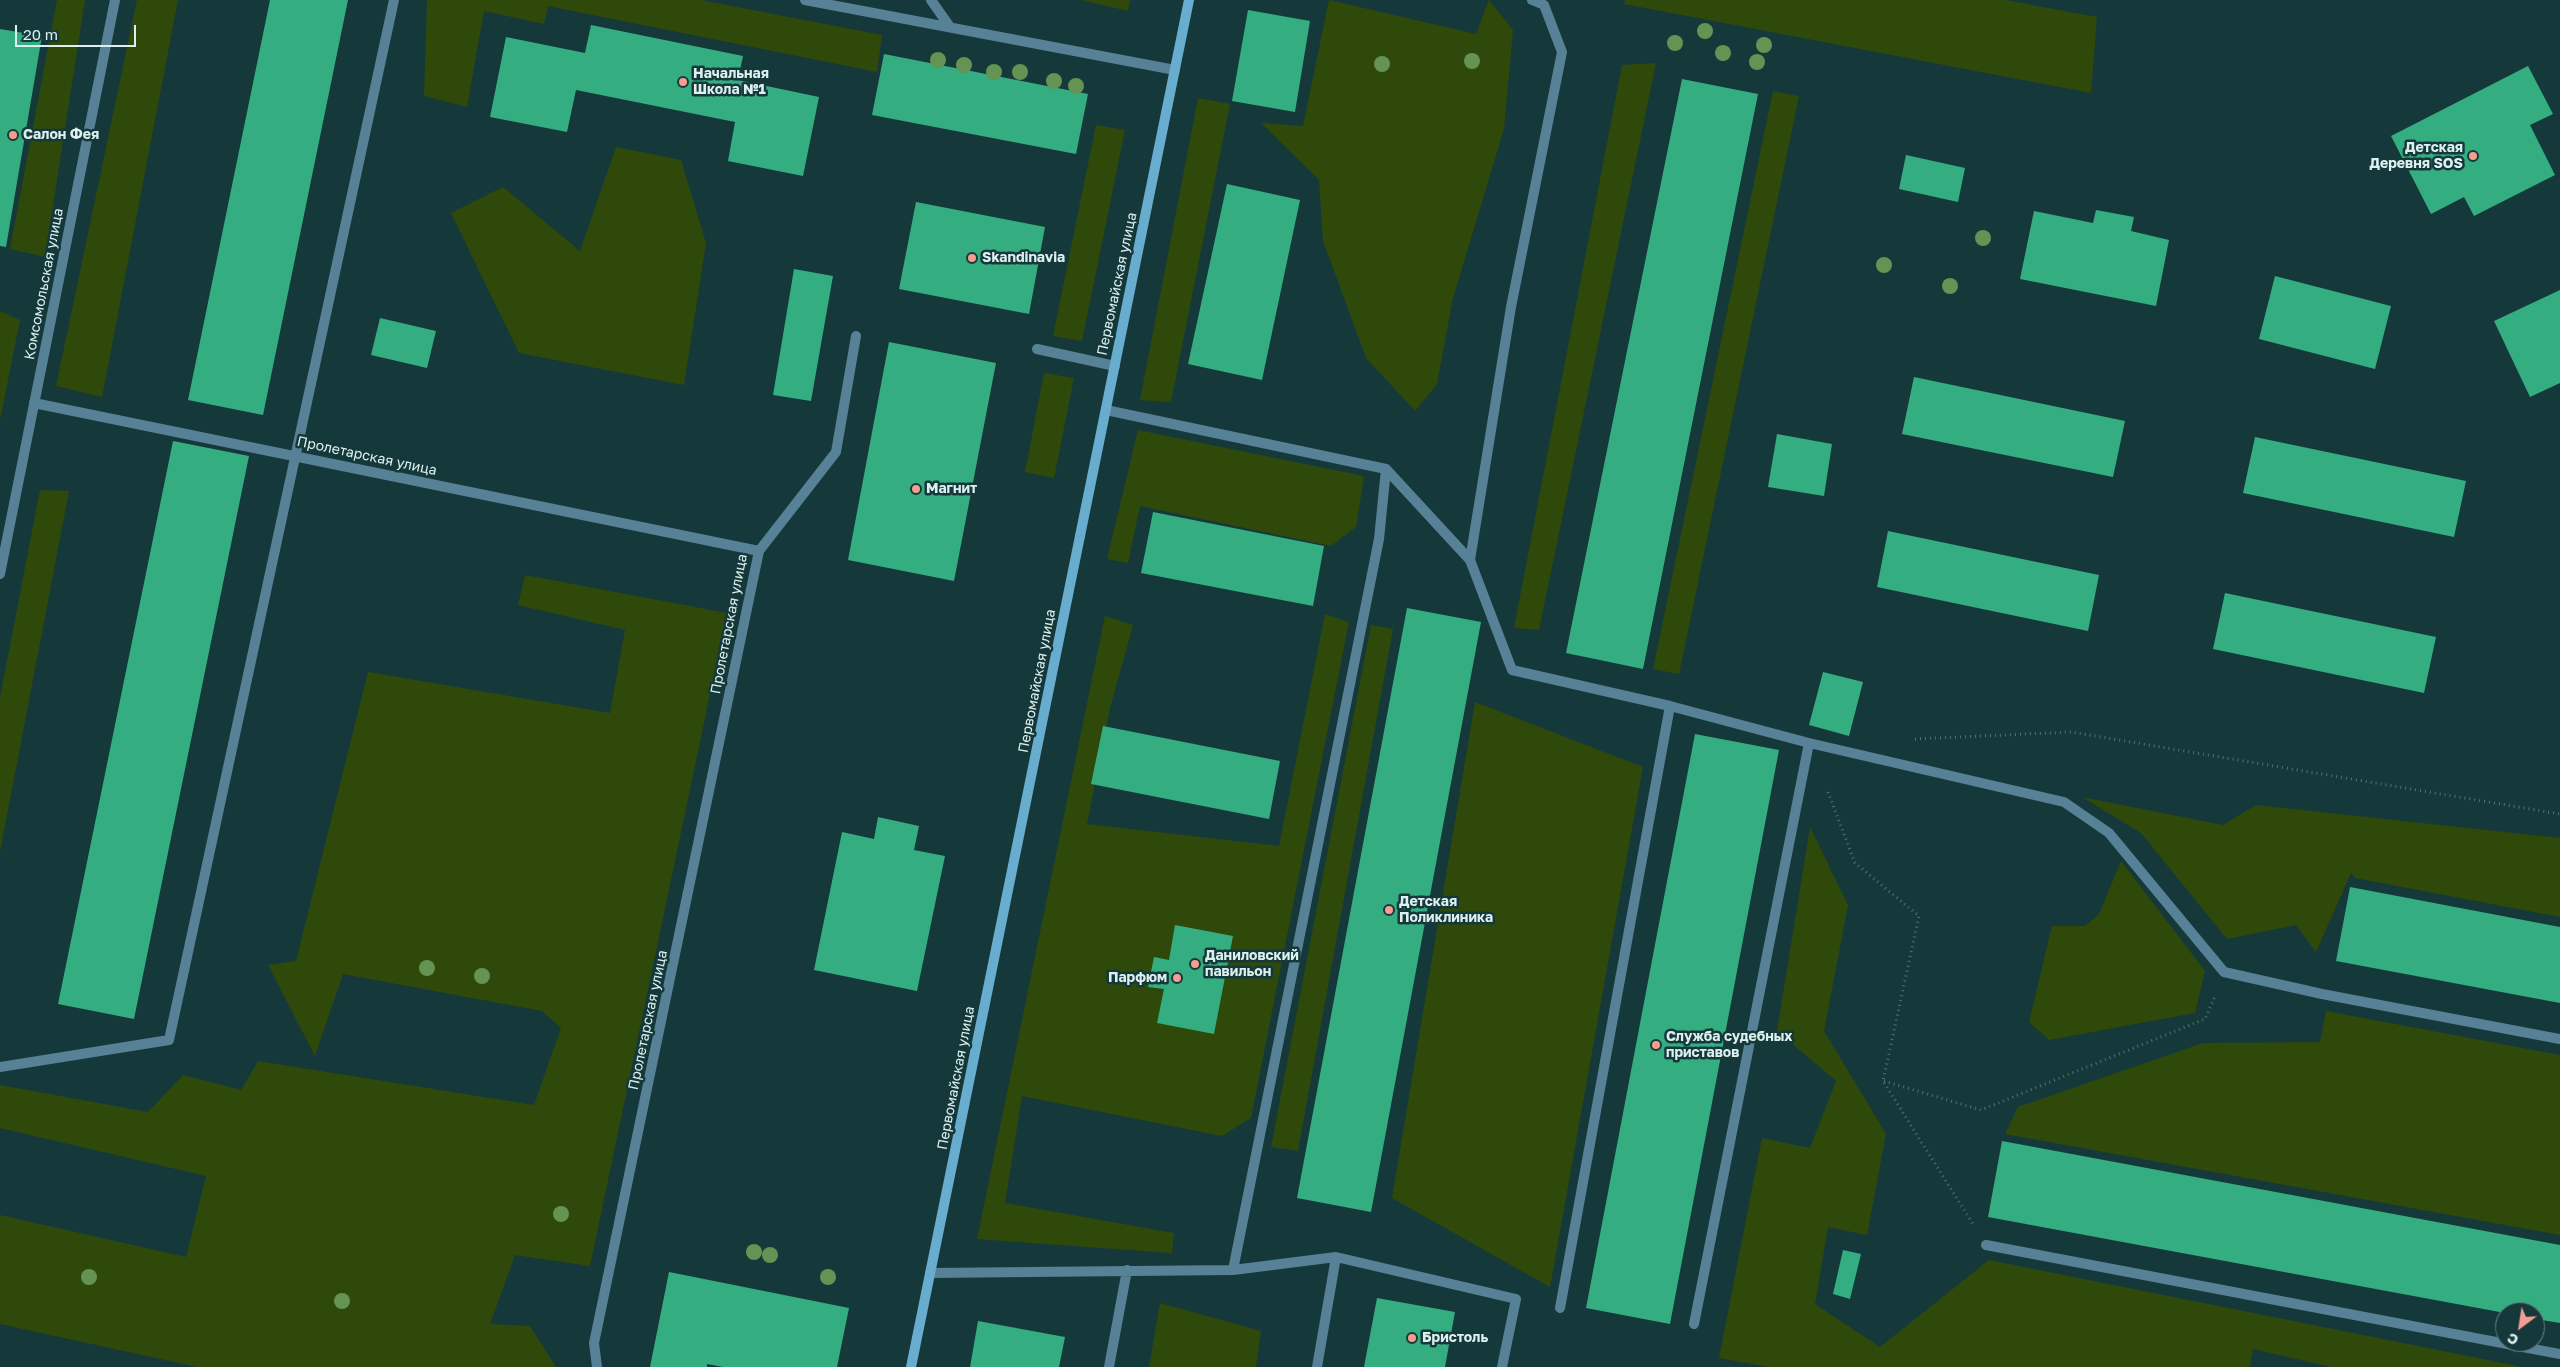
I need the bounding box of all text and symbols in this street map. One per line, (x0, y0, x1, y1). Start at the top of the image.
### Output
scale bar (18, 15, 139, 47)
text: 20 m (23, 25, 58, 43)
place label: Начальная Школа №1 (693, 66, 769, 98)
marker: Начальная Школа №1 (677, 76, 689, 88)
place label: Салон Фея (23, 127, 99, 143)
marker: Салон Фея (7, 129, 19, 141)
place label: Детская Деревня SOS (2369, 140, 2463, 172)
marker: Детская Деревня SOS (2467, 150, 2479, 162)
street label: Комсомольская улица (21, 207, 67, 361)
street label: Первомайская улица (1094, 211, 1140, 357)
place label: Skandinavia (982, 250, 1065, 266)
marker: Skandinavia (966, 252, 978, 264)
street label: Пролетарская улица (296, 433, 438, 479)
place label: Магнит (926, 481, 977, 497)
marker: Магнит (910, 483, 922, 495)
street label: Пролетарская улица (707, 552, 751, 696)
street label: Первомайская улица (1015, 608, 1059, 754)
place label: Детская Поликлиника (1399, 894, 1493, 926)
marker: Детская Поликлиника (1383, 904, 1395, 916)
place label: Даниловский павильон (1205, 948, 1299, 980)
street label: Пролетарская улица (625, 949, 671, 1091)
marker: Даниловский павильон (1189, 958, 1201, 970)
place label: Парфюм (1108, 970, 1167, 986)
marker: Парфюм (1171, 972, 1183, 984)
street label: Первомайская улица (934, 1005, 978, 1151)
place label: Служба судебных приставов (1666, 1029, 1792, 1062)
marker: Служба судебных приставов (1650, 1039, 1662, 1051)
north arrow (2495, 1302, 2545, 1352)
place label: Бристоль (1422, 1330, 1488, 1346)
text: С (2504, 1330, 2521, 1349)
marker: Бристоль (1406, 1332, 1418, 1344)

